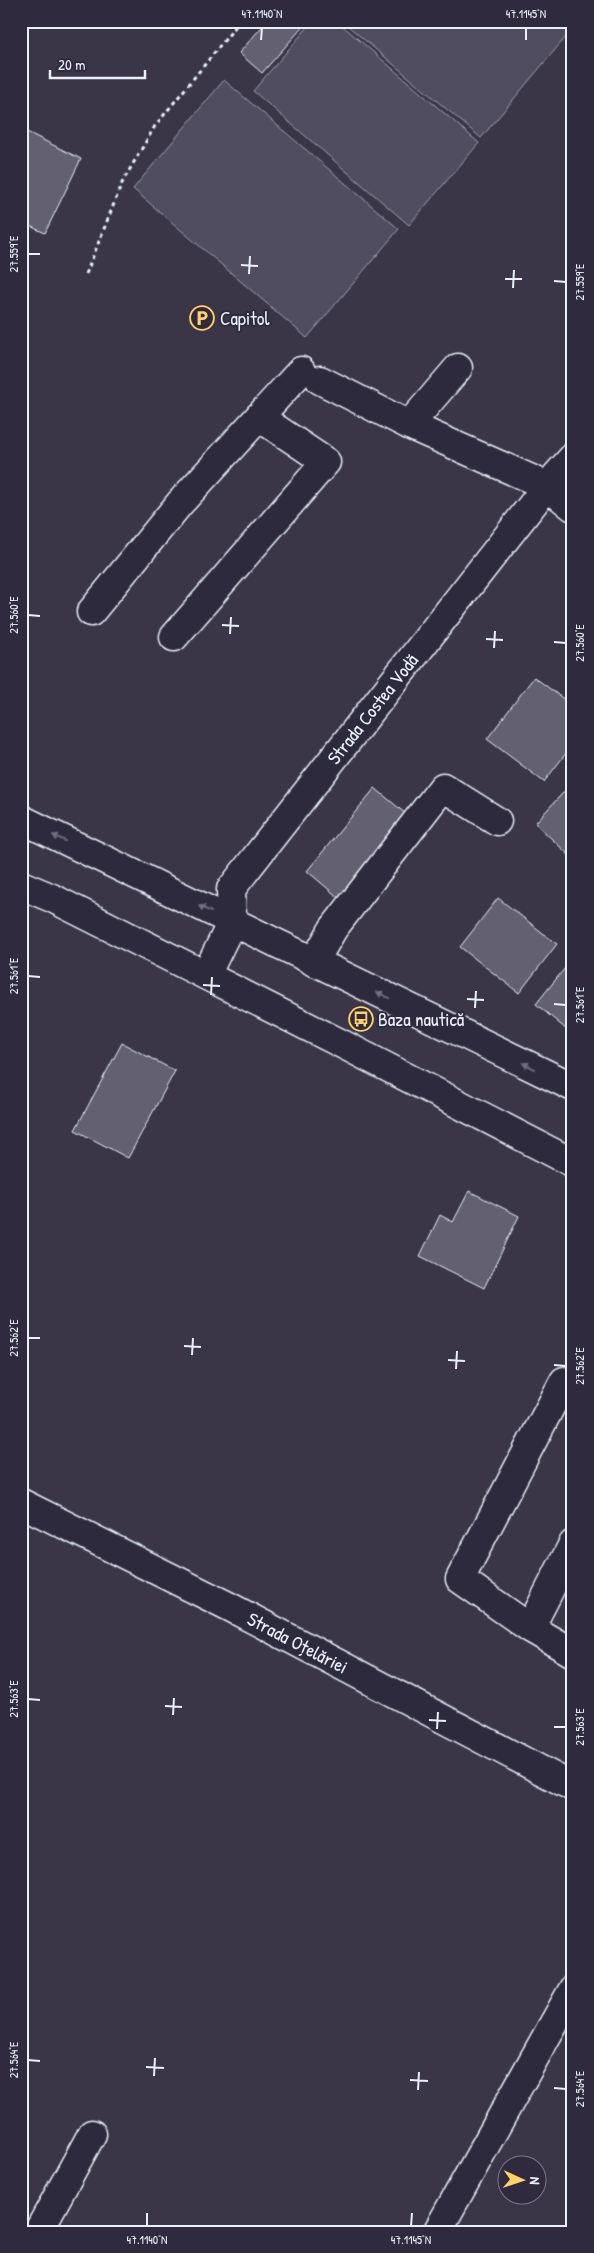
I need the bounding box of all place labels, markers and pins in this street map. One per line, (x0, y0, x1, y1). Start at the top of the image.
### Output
parking icon: Capitol (189, 305, 215, 331)
place label: Capitol (220, 305, 270, 331)
bus stop icon: Baza nautică (348, 1006, 374, 1032)
place label: Baza nautică (378, 1006, 465, 1032)

